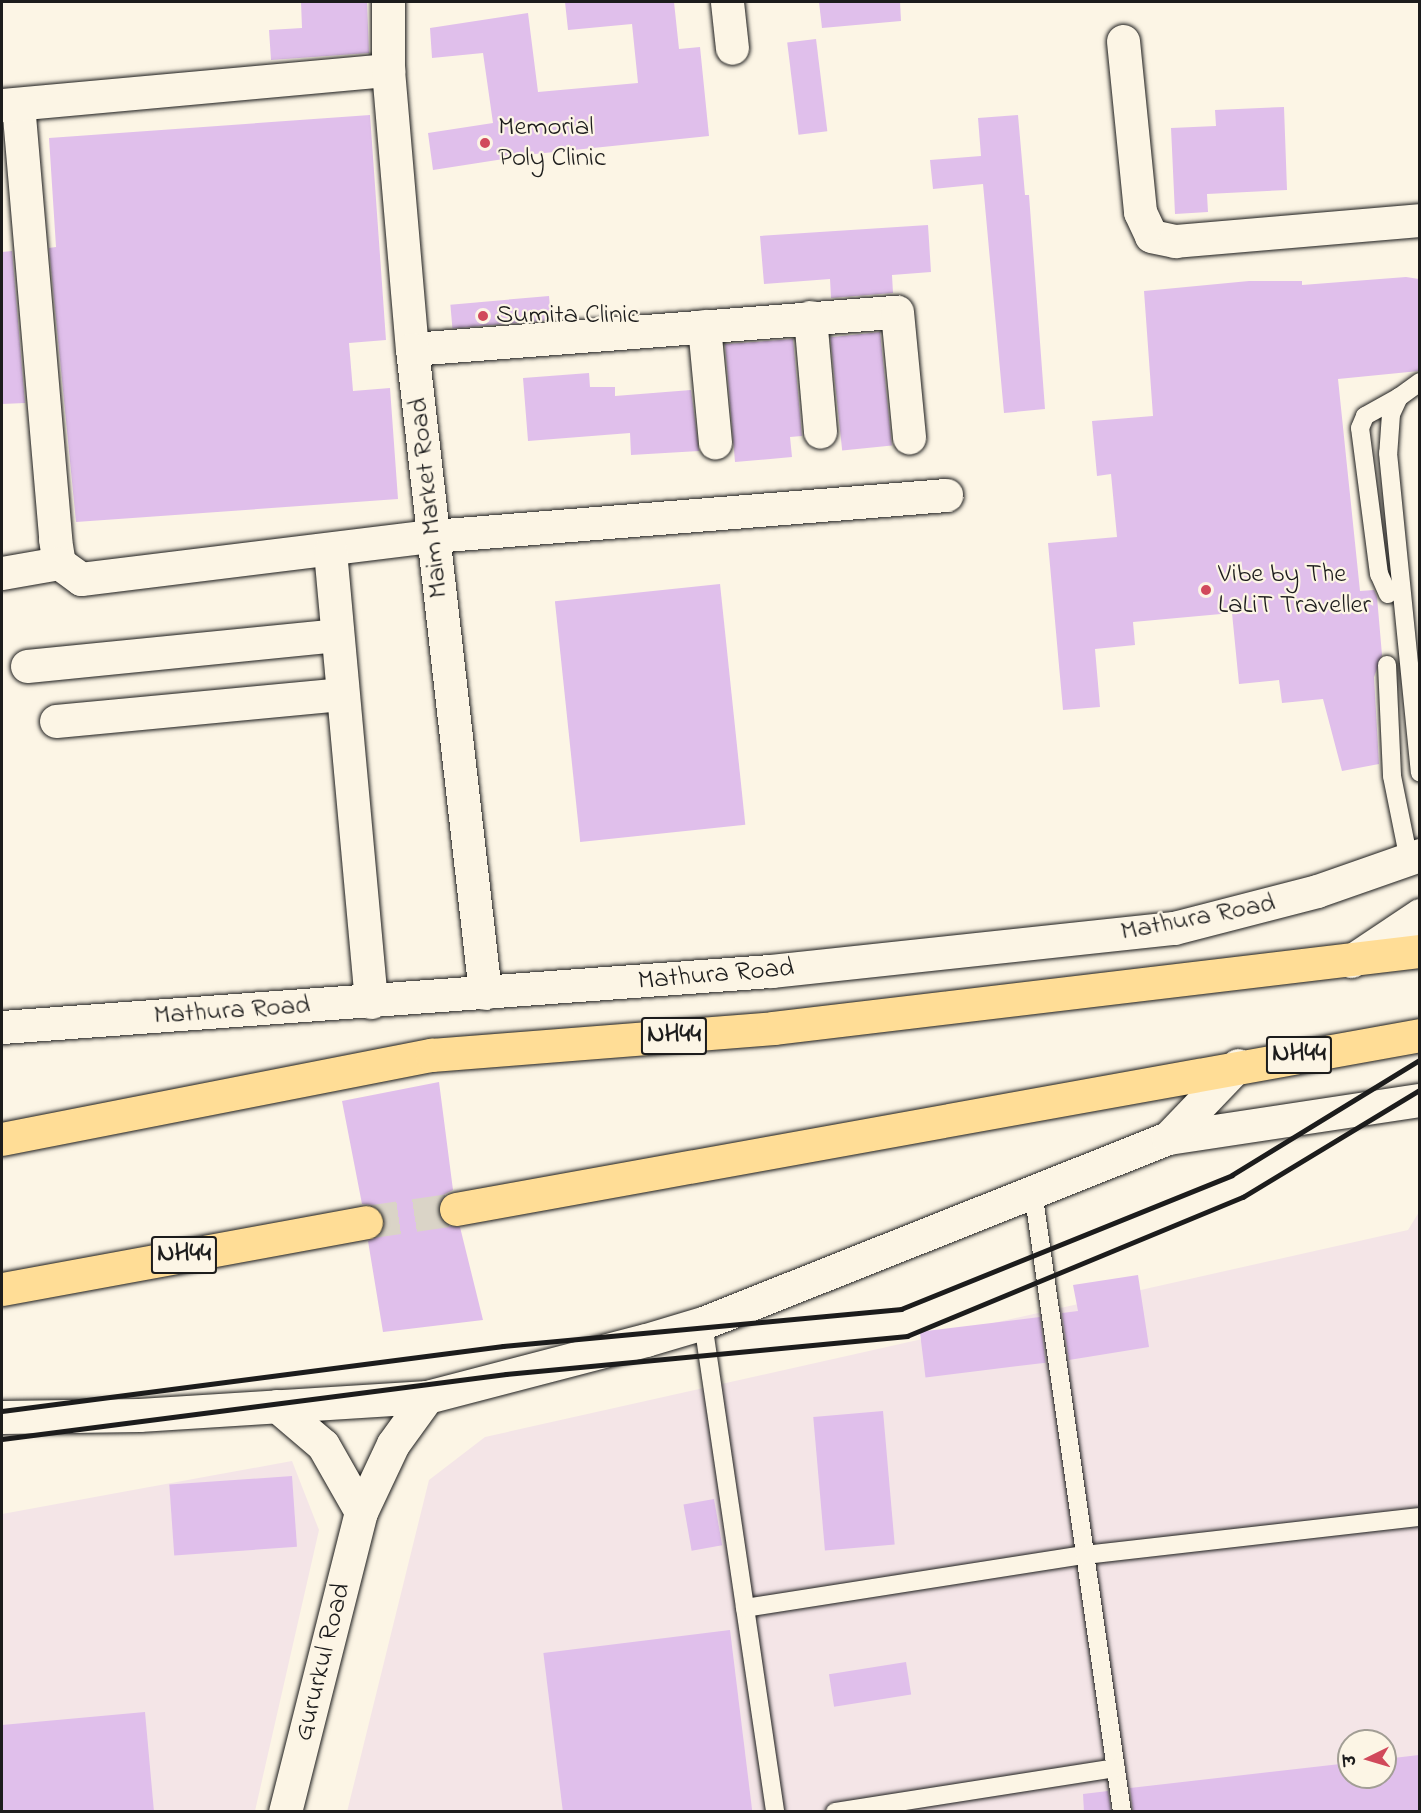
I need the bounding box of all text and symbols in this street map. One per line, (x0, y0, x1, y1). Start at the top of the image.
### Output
place label: Memorial Poly Clinic (498, 111, 606, 174)
marker: Memorial Poly Clinic (476, 134, 494, 152)
place label: Sumita Clinic (496, 300, 639, 332)
marker: Sumita Clinic (474, 307, 492, 325)
street label: Maim Market Road (402, 396, 456, 600)
place label: Vibe by The LaLiT Traveller (1218, 558, 1371, 621)
marker: Vibe by The LaLiT Traveller (1199, 583, 1213, 597)
street label: Mathura Road (1118, 887, 1278, 949)
street label: Mathura Road (637, 952, 795, 998)
street label: Mathura Road (153, 989, 311, 1033)
road number: NH44 (640, 1013, 708, 1059)
road number: NH44 (1264, 1032, 1334, 1078)
road number: NH44 (150, 1232, 219, 1278)
street label: Gururkul Road (288, 1580, 358, 1744)
north arrow (1337, 1729, 1397, 1789)
text: उ (1339, 1754, 1363, 1767)

